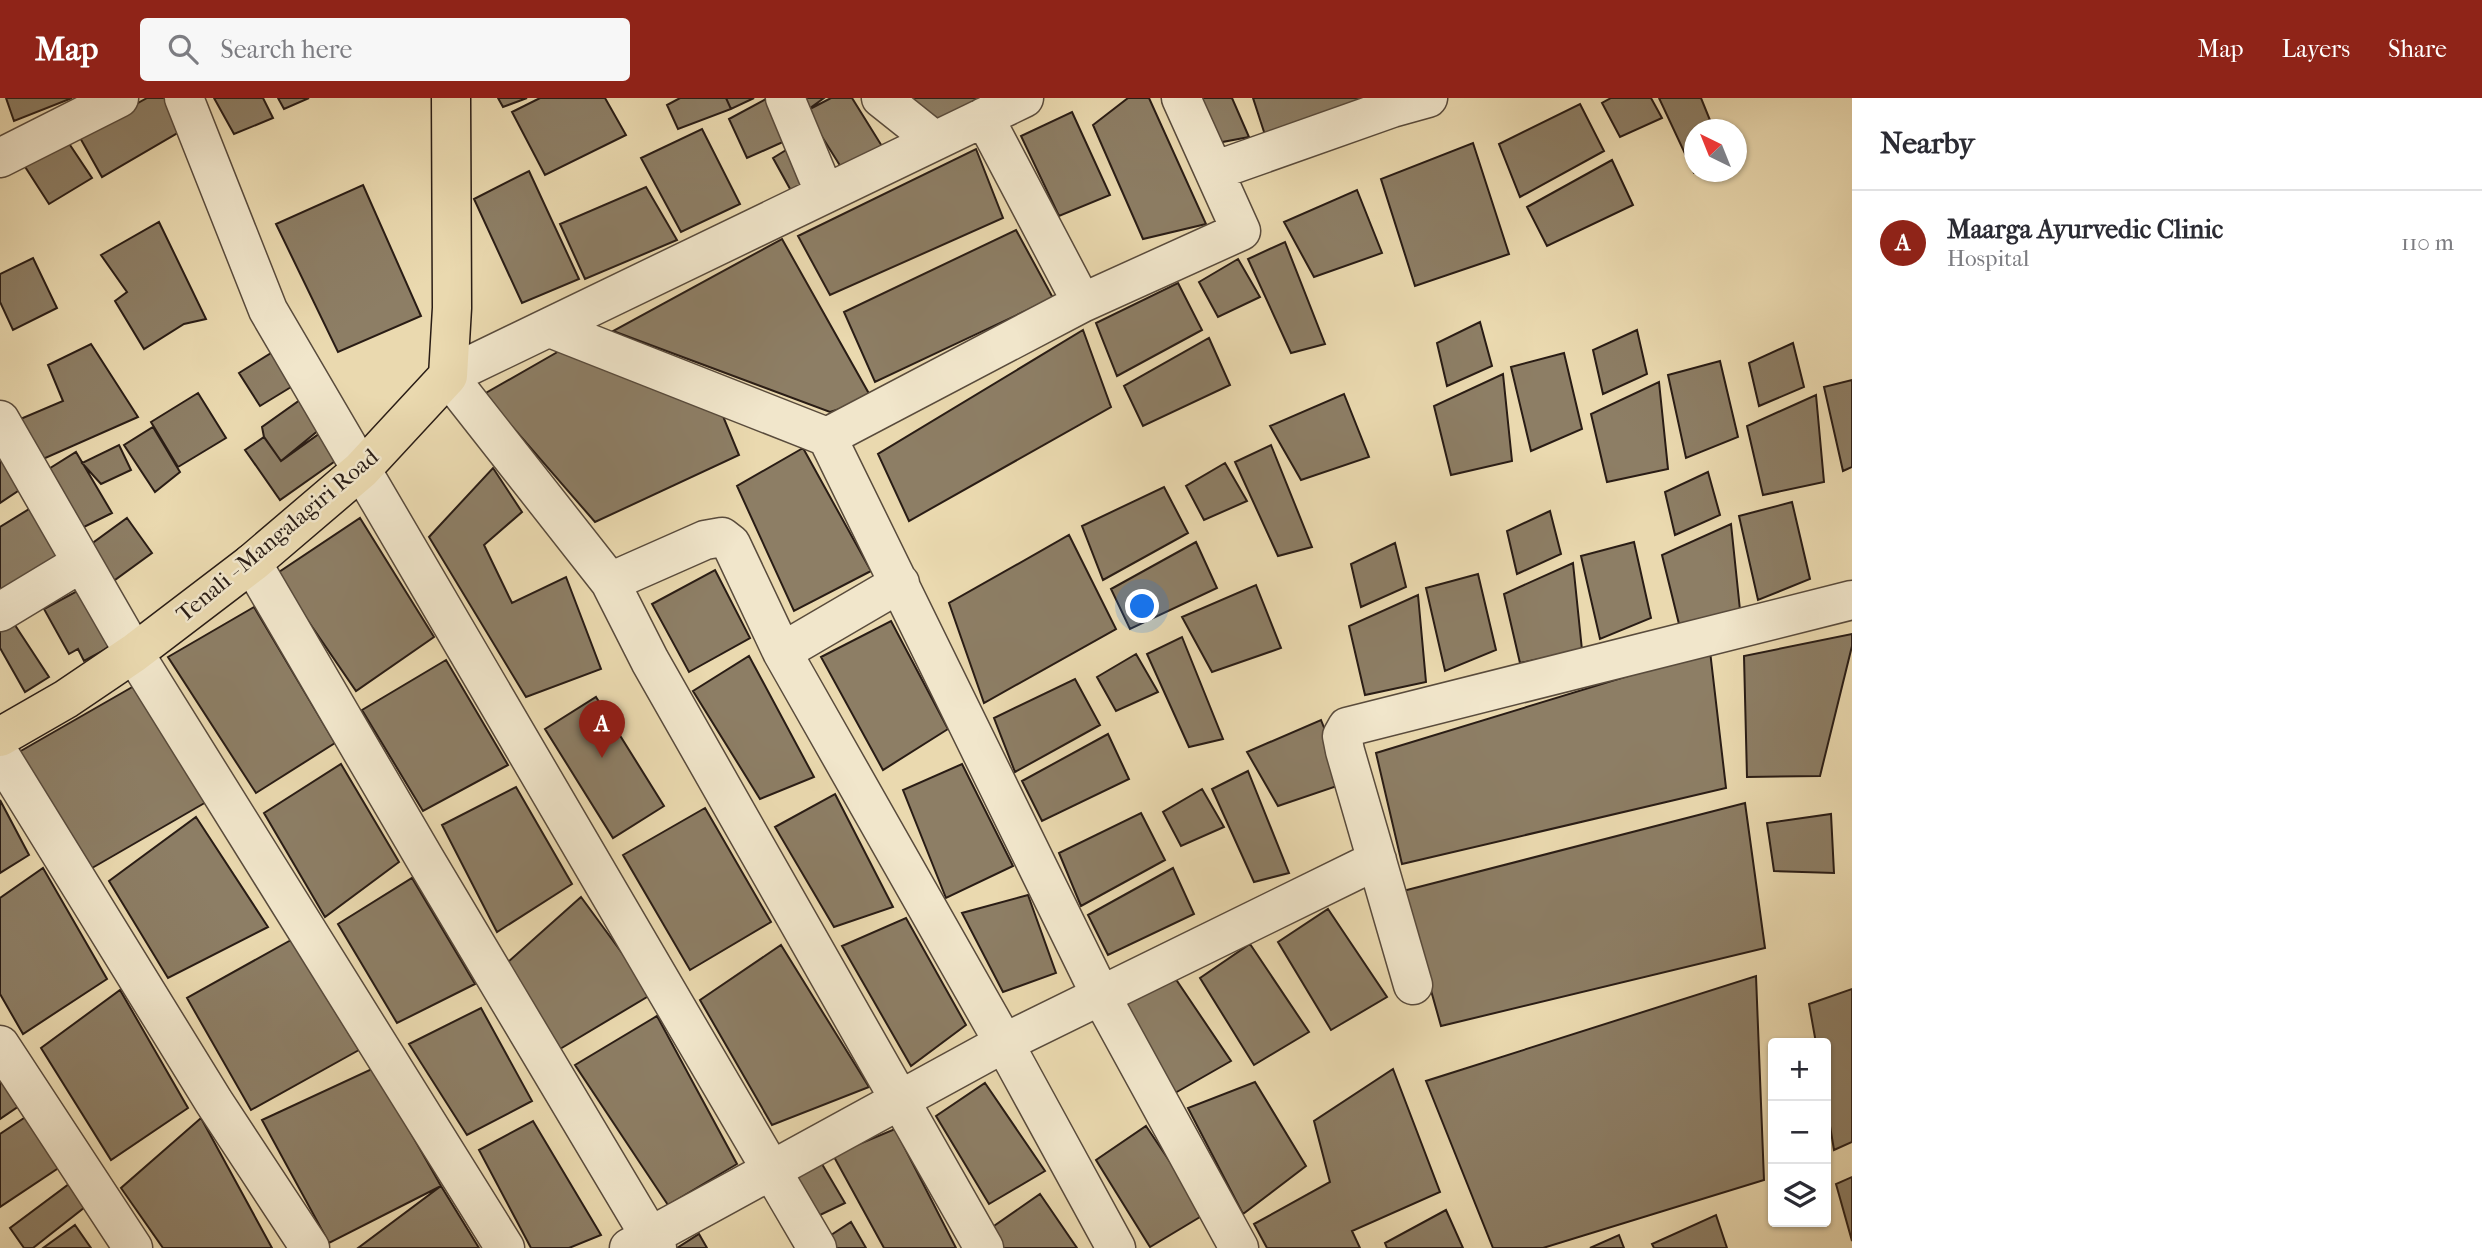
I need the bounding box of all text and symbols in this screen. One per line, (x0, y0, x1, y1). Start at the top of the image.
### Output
search box (140, 18, 630, 81)
text: Map (35, 30, 98, 69)
icon: search (164, 30, 202, 68)
text: Search here (220, 34, 352, 65)
text: Map (2198, 35, 2244, 63)
text: Layers (2282, 35, 2350, 63)
text: Share (2388, 35, 2447, 63)
north arrow (1684, 119, 1747, 182)
text: Nearby (1880, 126, 1975, 161)
text: Maarga Ayurvedic Clinic (1947, 214, 2223, 245)
text: A (1896, 229, 1910, 256)
text: 110 m (2401, 229, 2454, 256)
text: Hospital (1947, 245, 2029, 272)
street label: Tenali - Mangalagiri Road (171, 443, 384, 628)
your location (1125, 589, 1159, 623)
pin: A (579, 700, 625, 758)
map controls (1768, 1038, 1831, 1227)
button: + (1768, 1038, 1831, 1101)
button: − (1768, 1101, 1831, 1164)
button: layers (1768, 1164, 1831, 1227)

